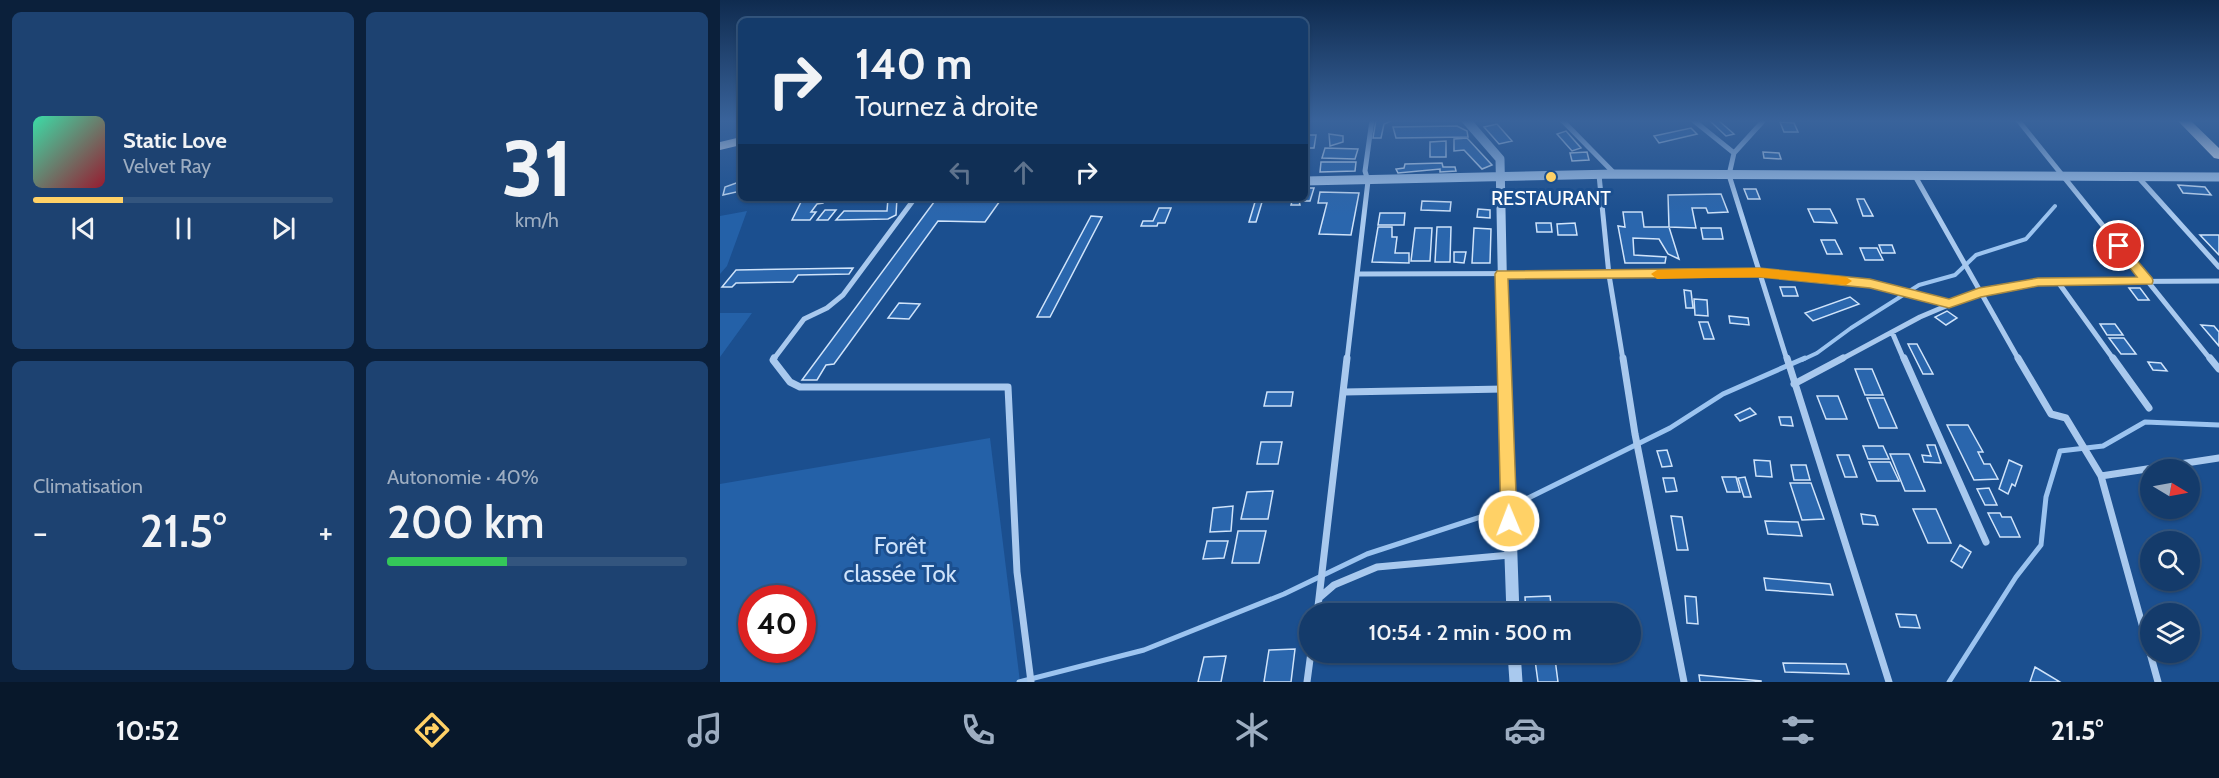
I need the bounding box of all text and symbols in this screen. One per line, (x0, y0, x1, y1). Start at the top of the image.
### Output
text: 140 m (855, 38, 972, 90)
icon: right (756, 42, 834, 120)
text: Tournez à droite (855, 90, 1038, 123)
text: 31 (502, 121, 572, 216)
text: Static Love (123, 127, 227, 154)
text: Velvet Ray (123, 154, 211, 178)
icon: left (944, 156, 977, 189)
icon: ahead (1007, 156, 1040, 189)
icon: right (1070, 156, 1103, 189)
marker: RESTAURANT (1544, 170, 1558, 184)
place label: RESTAURANT (1491, 186, 1611, 210)
text: km/h (515, 208, 559, 232)
icon: previous (67, 212, 100, 245)
icon: pause (167, 212, 200, 245)
icon: next (267, 212, 300, 245)
pin (2093, 220, 2144, 271)
icon: arrive (2102, 229, 2135, 262)
north arrow (2140, 459, 2200, 519)
map controls (2140, 459, 2200, 663)
text: Autonomie · 40% (387, 465, 539, 489)
text: Climatisation (33, 474, 143, 498)
position arrow (1477, 489, 1541, 553)
text: 200 km (387, 495, 545, 549)
text: 21.5° (140, 504, 226, 558)
text: − (33, 512, 48, 552)
text: + (318, 512, 333, 552)
park label: Forêt classée Tok (844, 531, 957, 588)
button: search (2140, 531, 2200, 591)
speed limit sign: 40 (738, 585, 816, 663)
button: layers (2140, 603, 2200, 663)
text: 10:54 · 2 min · 500 m (1368, 619, 1572, 646)
icon: directions (411, 709, 453, 751)
icon: music (684, 709, 726, 751)
icon: phone (957, 709, 999, 751)
icon: climate (1231, 709, 1273, 751)
icon: car (1504, 709, 1546, 751)
icon: filters (1777, 709, 1819, 751)
text: 10:52 (116, 714, 179, 747)
text: 21.5° (2051, 714, 2103, 747)

